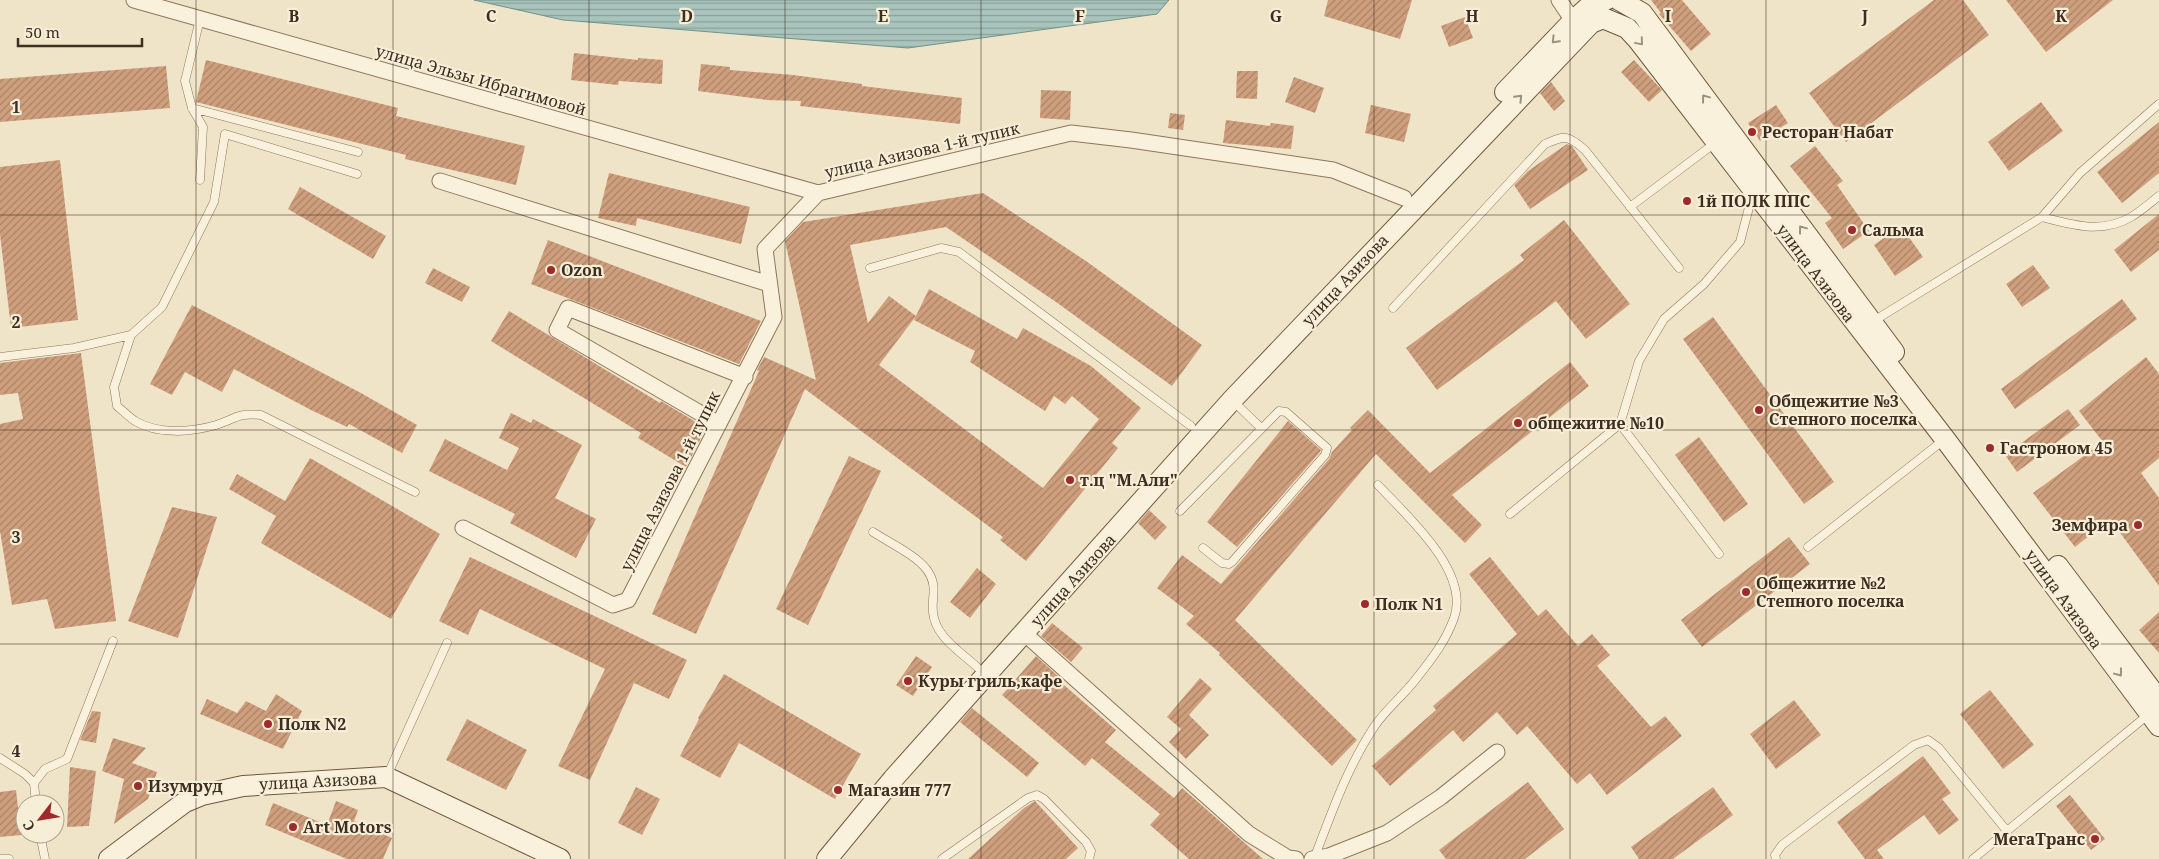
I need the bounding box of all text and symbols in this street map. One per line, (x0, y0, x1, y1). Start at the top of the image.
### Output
text: B (289, 5, 300, 27)
text: C (486, 5, 497, 27)
text: D (681, 5, 693, 27)
text: E (878, 5, 888, 27)
text: F (1075, 5, 1085, 27)
text: G (1270, 5, 1282, 27)
text: H (1465, 5, 1479, 27)
text: I (1665, 5, 1671, 27)
text: J (1861, 5, 1869, 27)
text: K (2055, 5, 2067, 27)
scale bar (18, 15, 141, 47)
text: 50 m (25, 22, 60, 42)
one-way arrow (1552, 34, 1561, 43)
one-way arrow (1634, 36, 1643, 45)
street label: улица Эльзы Ибрагимовой (373, 39, 589, 121)
one-way arrow (1702, 94, 1711, 104)
one-way arrow (1513, 95, 1522, 104)
text: 1 (11, 96, 21, 118)
street label: улица Азизова 1-й тупик (822, 117, 1022, 183)
place label: Ресторан Набат (1762, 121, 1894, 143)
marker: Ресторан Набат (1746, 126, 1758, 138)
place label: 1й ПОЛК ППС (1697, 190, 1810, 212)
marker: 1й ПОЛК ППС (1681, 195, 1693, 207)
street label: улица Азизова (1772, 219, 1860, 327)
place label: Сальма (1862, 219, 1924, 241)
marker: Сальма (1846, 224, 1858, 236)
one-way arrow (1799, 225, 1808, 235)
street label: улица Азизова (1297, 229, 1393, 331)
place label: Ozon (561, 259, 603, 281)
marker: Ozon (545, 264, 557, 276)
text: 2 (11, 311, 21, 333)
street label: улица Азизова 1-й тупик (615, 387, 725, 575)
place label: Общежитие №3 Степного поселка (1769, 390, 1918, 430)
marker: Общежитие №3 Степного поселка (1753, 404, 1765, 416)
place label: общежитие №10 (1528, 412, 1664, 434)
marker: общежитие №10 (1512, 417, 1524, 429)
place label: Гастроном 45 (2000, 437, 2113, 459)
marker: Гастроном 45 (1984, 442, 1996, 454)
place label: т.ц "М.Али" (1080, 469, 1178, 491)
marker: т.ц "М.Али" (1064, 474, 1076, 486)
place label: Земфира (2052, 514, 2128, 536)
marker: Земфира (2132, 519, 2144, 531)
text: 3 (11, 526, 21, 548)
street label: улица Азизова (1025, 529, 1121, 631)
street label: улица Азизова (2020, 545, 2108, 653)
place label: Общежитие №2 Степного поселка (1756, 572, 1905, 612)
marker: Общежитие №2 Степного поселка (1740, 586, 1752, 598)
place label: Полк N1 (1375, 593, 1443, 615)
marker: Полк N1 (1359, 598, 1371, 610)
one-way arrow (2114, 667, 2122, 676)
place label: Куры гриль,кафе (918, 670, 1062, 692)
marker: Куры гриль,кафе (902, 675, 914, 687)
place label: Полк N2 (278, 713, 346, 735)
marker: Полк N2 (262, 718, 274, 730)
text: 4 (11, 740, 21, 762)
street label: улица Азизова (258, 767, 378, 795)
place label: Изумруд (148, 775, 223, 797)
place label: Магазин 777 (848, 779, 952, 801)
marker: Изумруд (132, 780, 144, 792)
marker: Магазин 777 (832, 784, 844, 796)
north arrow (15, 794, 65, 844)
place label: Art Motors (303, 816, 392, 838)
text: С (18, 817, 39, 835)
marker: Art Motors (287, 821, 299, 833)
place label: МегаТранс (1993, 828, 2085, 850)
marker: МегаТранс (2089, 833, 2101, 845)

